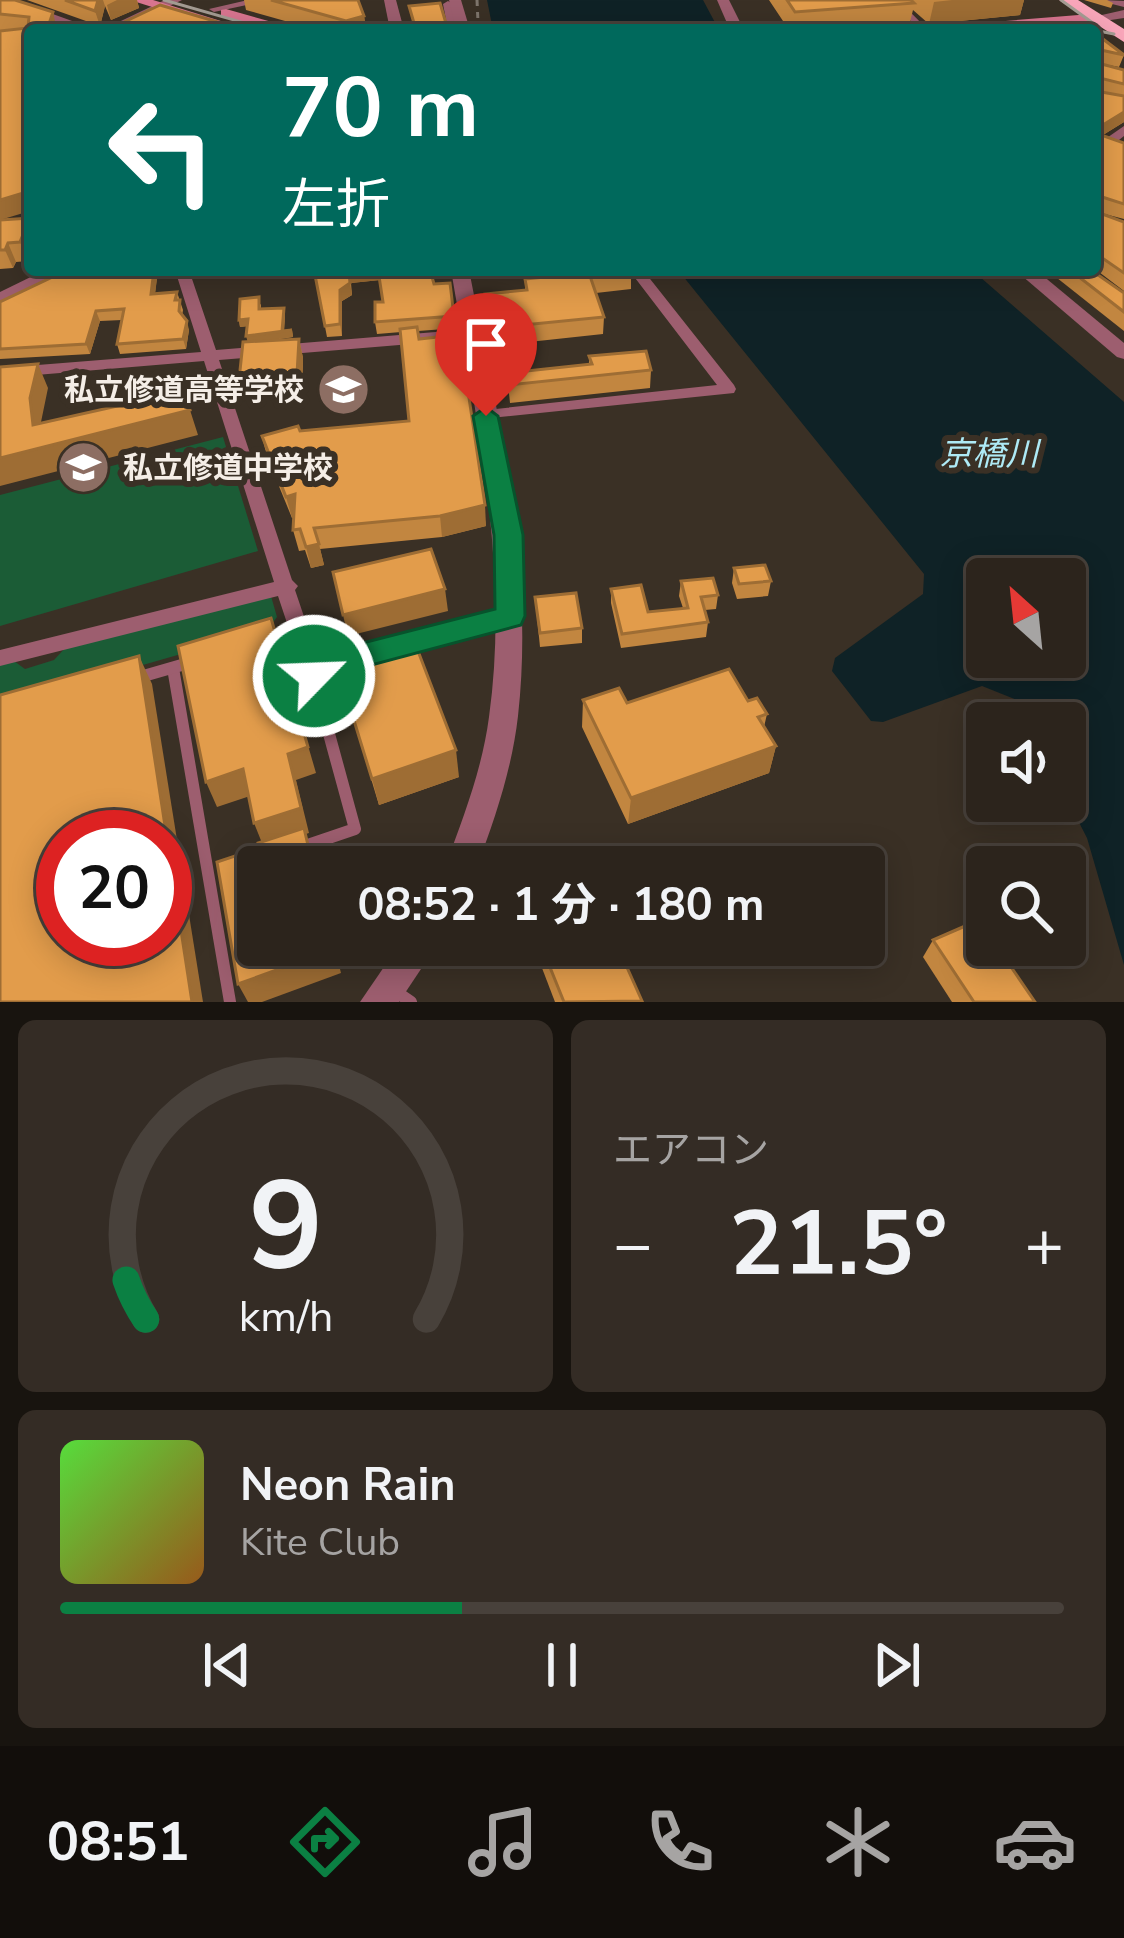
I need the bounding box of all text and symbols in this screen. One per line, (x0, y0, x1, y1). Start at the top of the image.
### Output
text: 70 m (282, 51, 479, 166)
icon: left (84, 72, 240, 228)
text: 左折 (282, 168, 390, 242)
pin (435, 293, 537, 416)
icon: arrive (453, 311, 519, 377)
school or university icon: 私立修道高等学校 (315, 362, 371, 418)
place label: 私立修道高等学校 (64, 370, 304, 411)
water label: 京橋川 (940, 432, 1042, 477)
school or university icon: 私立修道中学校 (56, 440, 112, 496)
place label: 私立修道中学校 (123, 448, 333, 489)
north arrow (966, 558, 1086, 678)
map controls (966, 558, 1086, 966)
position arrow (251, 613, 377, 739)
button: sound (966, 702, 1086, 822)
speed limit sign: 20 (36, 810, 192, 966)
button: search (966, 846, 1086, 966)
text: 08:52 · 1 分 · 180 m (358, 875, 764, 936)
text: エアコン (613, 1124, 769, 1177)
text: 9 (248, 1142, 323, 1312)
text: 21.5° (729, 1183, 948, 1306)
text: − (613, 1200, 653, 1290)
text: + (1024, 1200, 1064, 1290)
text: km/h (238, 1288, 333, 1346)
text: Neon Rain (240, 1455, 456, 1516)
text: Kite Club (240, 1516, 400, 1569)
icon: previous (194, 1632, 260, 1698)
icon: pause (529, 1632, 595, 1698)
icon: next (864, 1632, 930, 1698)
icon: directions (283, 1800, 367, 1884)
icon: music (461, 1800, 545, 1884)
icon: phone (638, 1800, 722, 1884)
icon: climate (816, 1800, 900, 1884)
icon: car (993, 1800, 1077, 1884)
text: 08:51 (47, 1805, 190, 1879)

